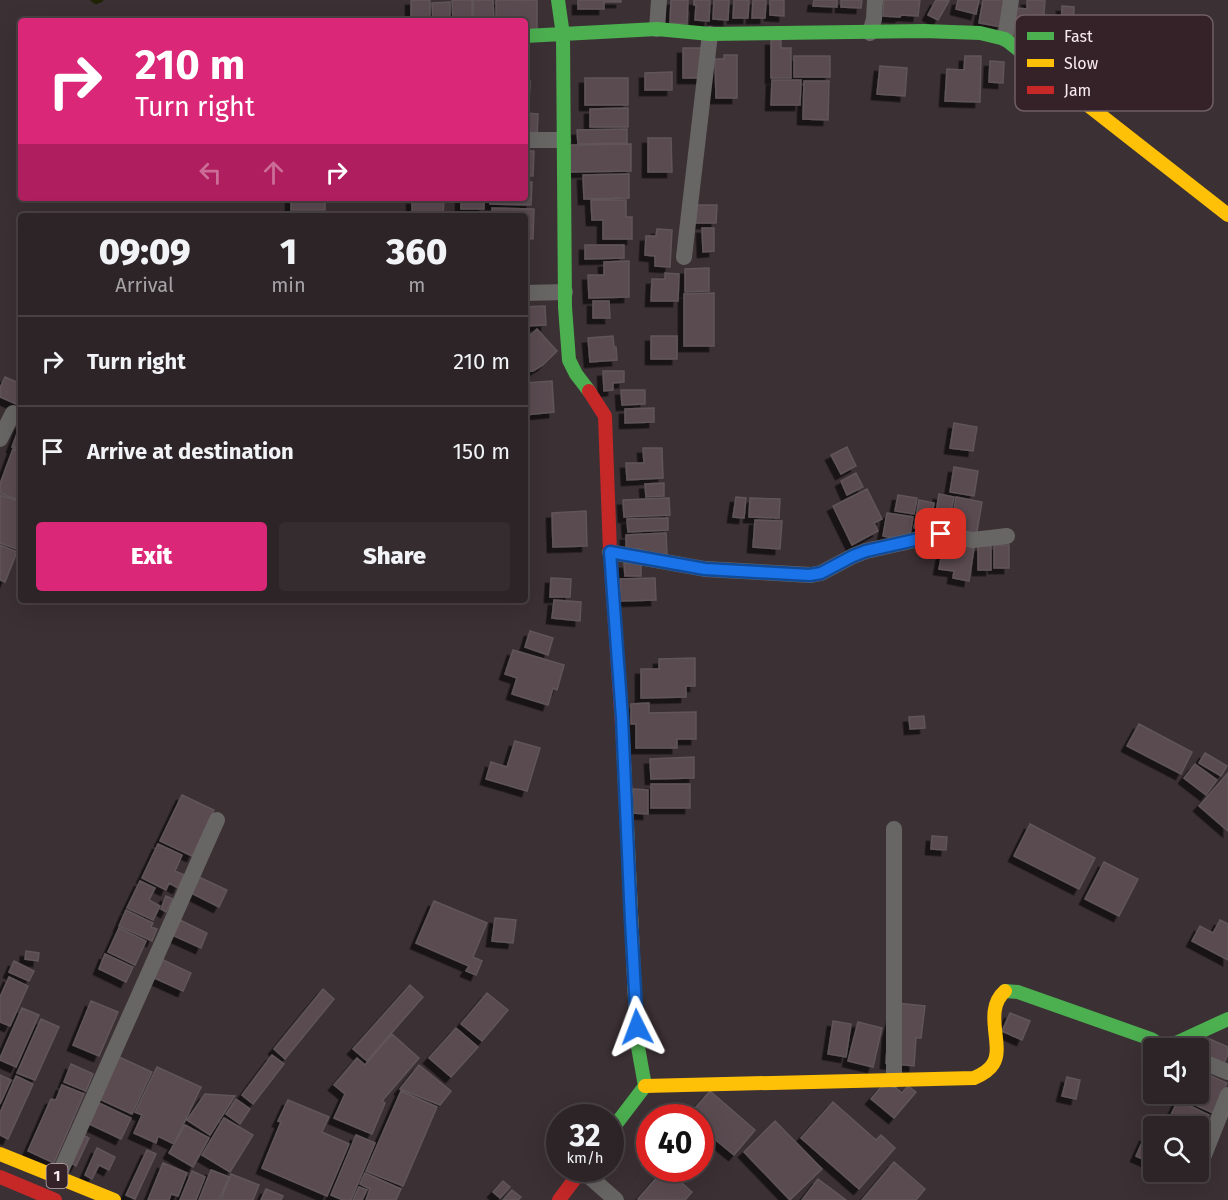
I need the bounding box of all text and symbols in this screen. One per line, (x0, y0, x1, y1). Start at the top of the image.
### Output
legend (1015, 15, 1213, 111)
text: Fast (1064, 27, 1093, 46)
text: 210 m (135, 40, 245, 90)
icon: right (36, 42, 114, 120)
text: Slow (1064, 54, 1099, 73)
text: Jam (1064, 81, 1091, 100)
text: Turn right (135, 91, 255, 123)
icon: left (194, 156, 227, 189)
icon: ahead (257, 156, 290, 189)
icon: right (320, 156, 353, 189)
text: 09:09 (99, 230, 190, 274)
text: 1 (280, 230, 297, 274)
text: 360 (386, 230, 447, 274)
text: Arrival (115, 273, 174, 297)
text: min (271, 273, 306, 297)
text: m (408, 273, 425, 297)
icon: right (36, 345, 69, 378)
text: Turn right (87, 348, 186, 375)
text: 210 m (453, 348, 510, 375)
icon: arrive (36, 435, 69, 468)
text: Arrive at destination (87, 438, 294, 465)
text: 150 m (452, 438, 510, 465)
pin (915, 508, 966, 559)
icon: arrive (924, 517, 957, 550)
button: Exit (36, 522, 267, 591)
button: Share (279, 522, 510, 591)
position arrow (605, 995, 669, 1059)
map controls (1143, 1038, 1209, 1182)
button: sound (1143, 1038, 1209, 1104)
speed limit sign: 40 (636, 1104, 714, 1182)
button: search (1143, 1116, 1209, 1182)
text: 32 (570, 1118, 600, 1154)
text: km/h (566, 1149, 604, 1167)
road number: 1 (46, 1164, 68, 1188)

